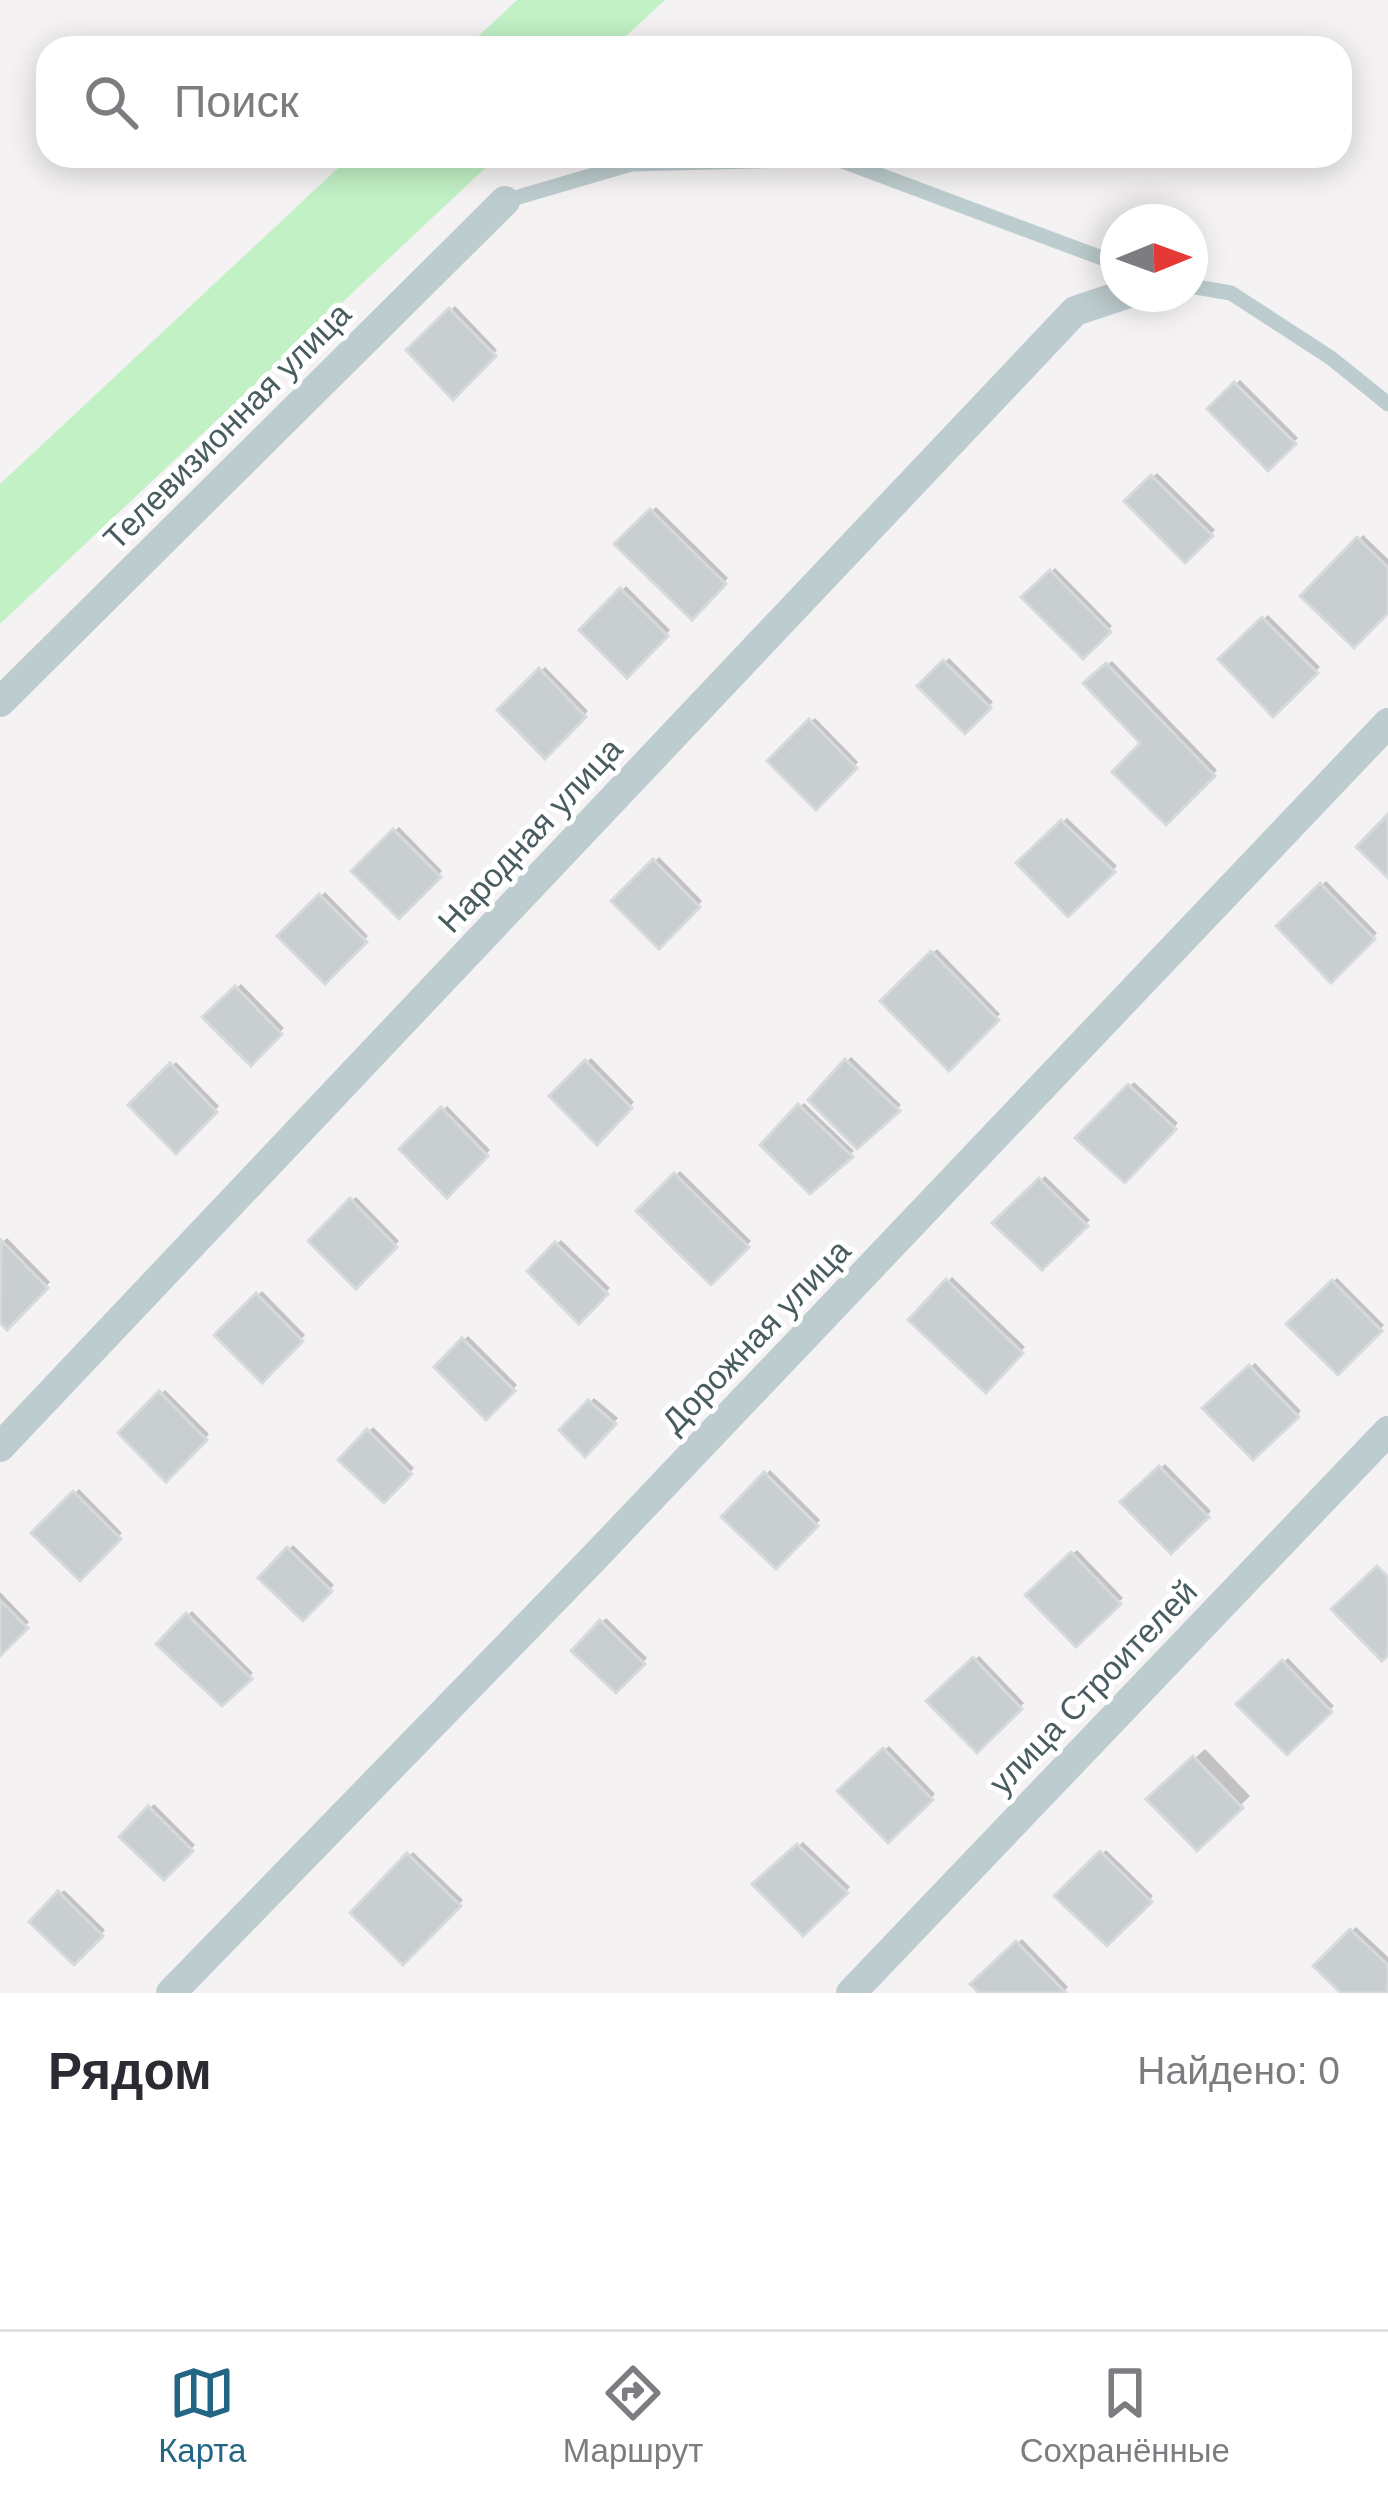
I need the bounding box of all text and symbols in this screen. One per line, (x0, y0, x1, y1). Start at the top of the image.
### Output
search box (36, 36, 1352, 168)
icon: search (78, 69, 144, 135)
text: Поиск (174, 76, 299, 127)
north arrow (1100, 204, 1208, 312)
street label: Телевизионная улица (96, 295, 358, 557)
street label: Народная улица (431, 730, 630, 940)
street label: Дорожная улица (655, 1231, 858, 1440)
street label: улица Строителей (982, 1573, 1204, 1801)
text: Рядом (48, 2043, 212, 2100)
text: Найдено: 0 (1137, 2049, 1340, 2092)
tab: Карта (158, 2360, 246, 2470)
tab: Маршрут (563, 2360, 703, 2470)
tab: Сохранённые (1020, 2360, 1230, 2470)

